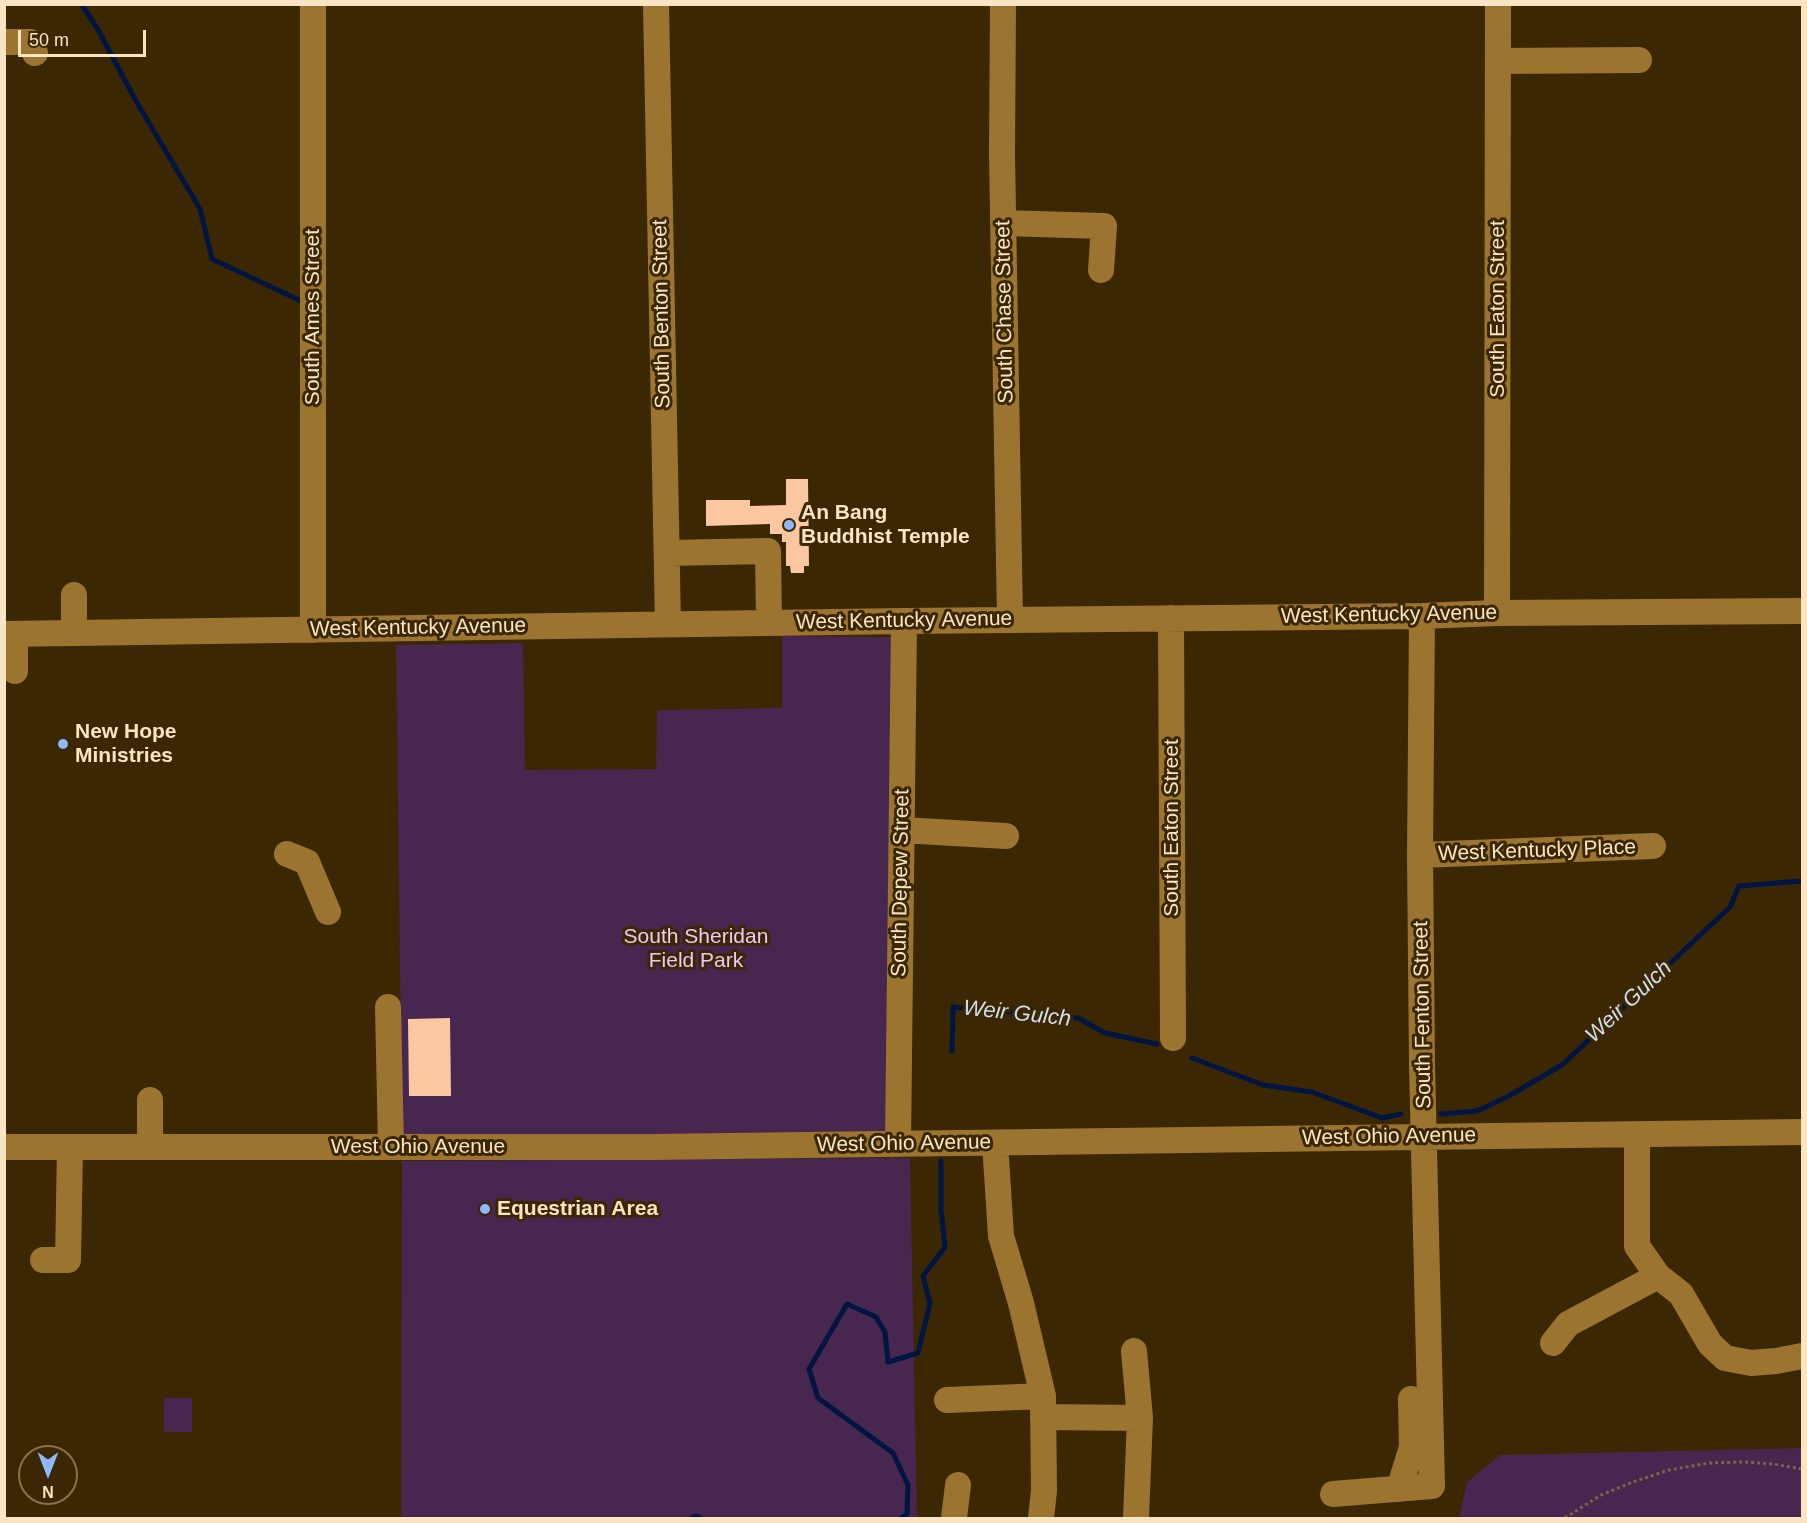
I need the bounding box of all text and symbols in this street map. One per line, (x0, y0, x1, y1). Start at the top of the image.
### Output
scale bar (21, 18, 148, 56)
text: 50 m (29, 30, 69, 50)
street label: South Benton Street (648, 219, 676, 409)
street label: South Chase Street (991, 220, 1019, 404)
street label: South Eaton Street (1485, 220, 1511, 398)
street label: South Ames Street (300, 229, 326, 405)
place label: An Bang Buddhist Temple (801, 500, 970, 550)
marker: An Bang Buddhist Temple (782, 518, 796, 532)
street label: West Kentucky Avenue (1281, 601, 1497, 629)
street label: West Kentucky Avenue (796, 607, 1012, 635)
street label: West Kentucky Avenue (310, 614, 526, 642)
place label: New Hope Ministries (75, 719, 177, 769)
marker: New Hope Ministries (56, 737, 70, 751)
street label: South Eaton Street (1159, 739, 1185, 917)
street label: South Depew Street (887, 789, 915, 977)
street label: West Kentucky Place (1438, 835, 1636, 867)
street label: South Fenton Street (1409, 921, 1437, 1109)
park label: South Sheridan Field Park (624, 924, 768, 974)
water label: Weir Gulch (1580, 955, 1678, 1049)
water label: Weir Gulch (962, 995, 1072, 1033)
street label: West Ohio Avenue (1302, 1123, 1476, 1151)
street label: West Ohio Avenue (817, 1130, 991, 1158)
street label: West Ohio Avenue (331, 1134, 505, 1160)
place label: Equestrian Area (497, 1196, 658, 1222)
marker: Equestrian Area (478, 1202, 492, 1216)
north arrow (18, 1445, 78, 1505)
text: N (42, 1483, 54, 1500)

